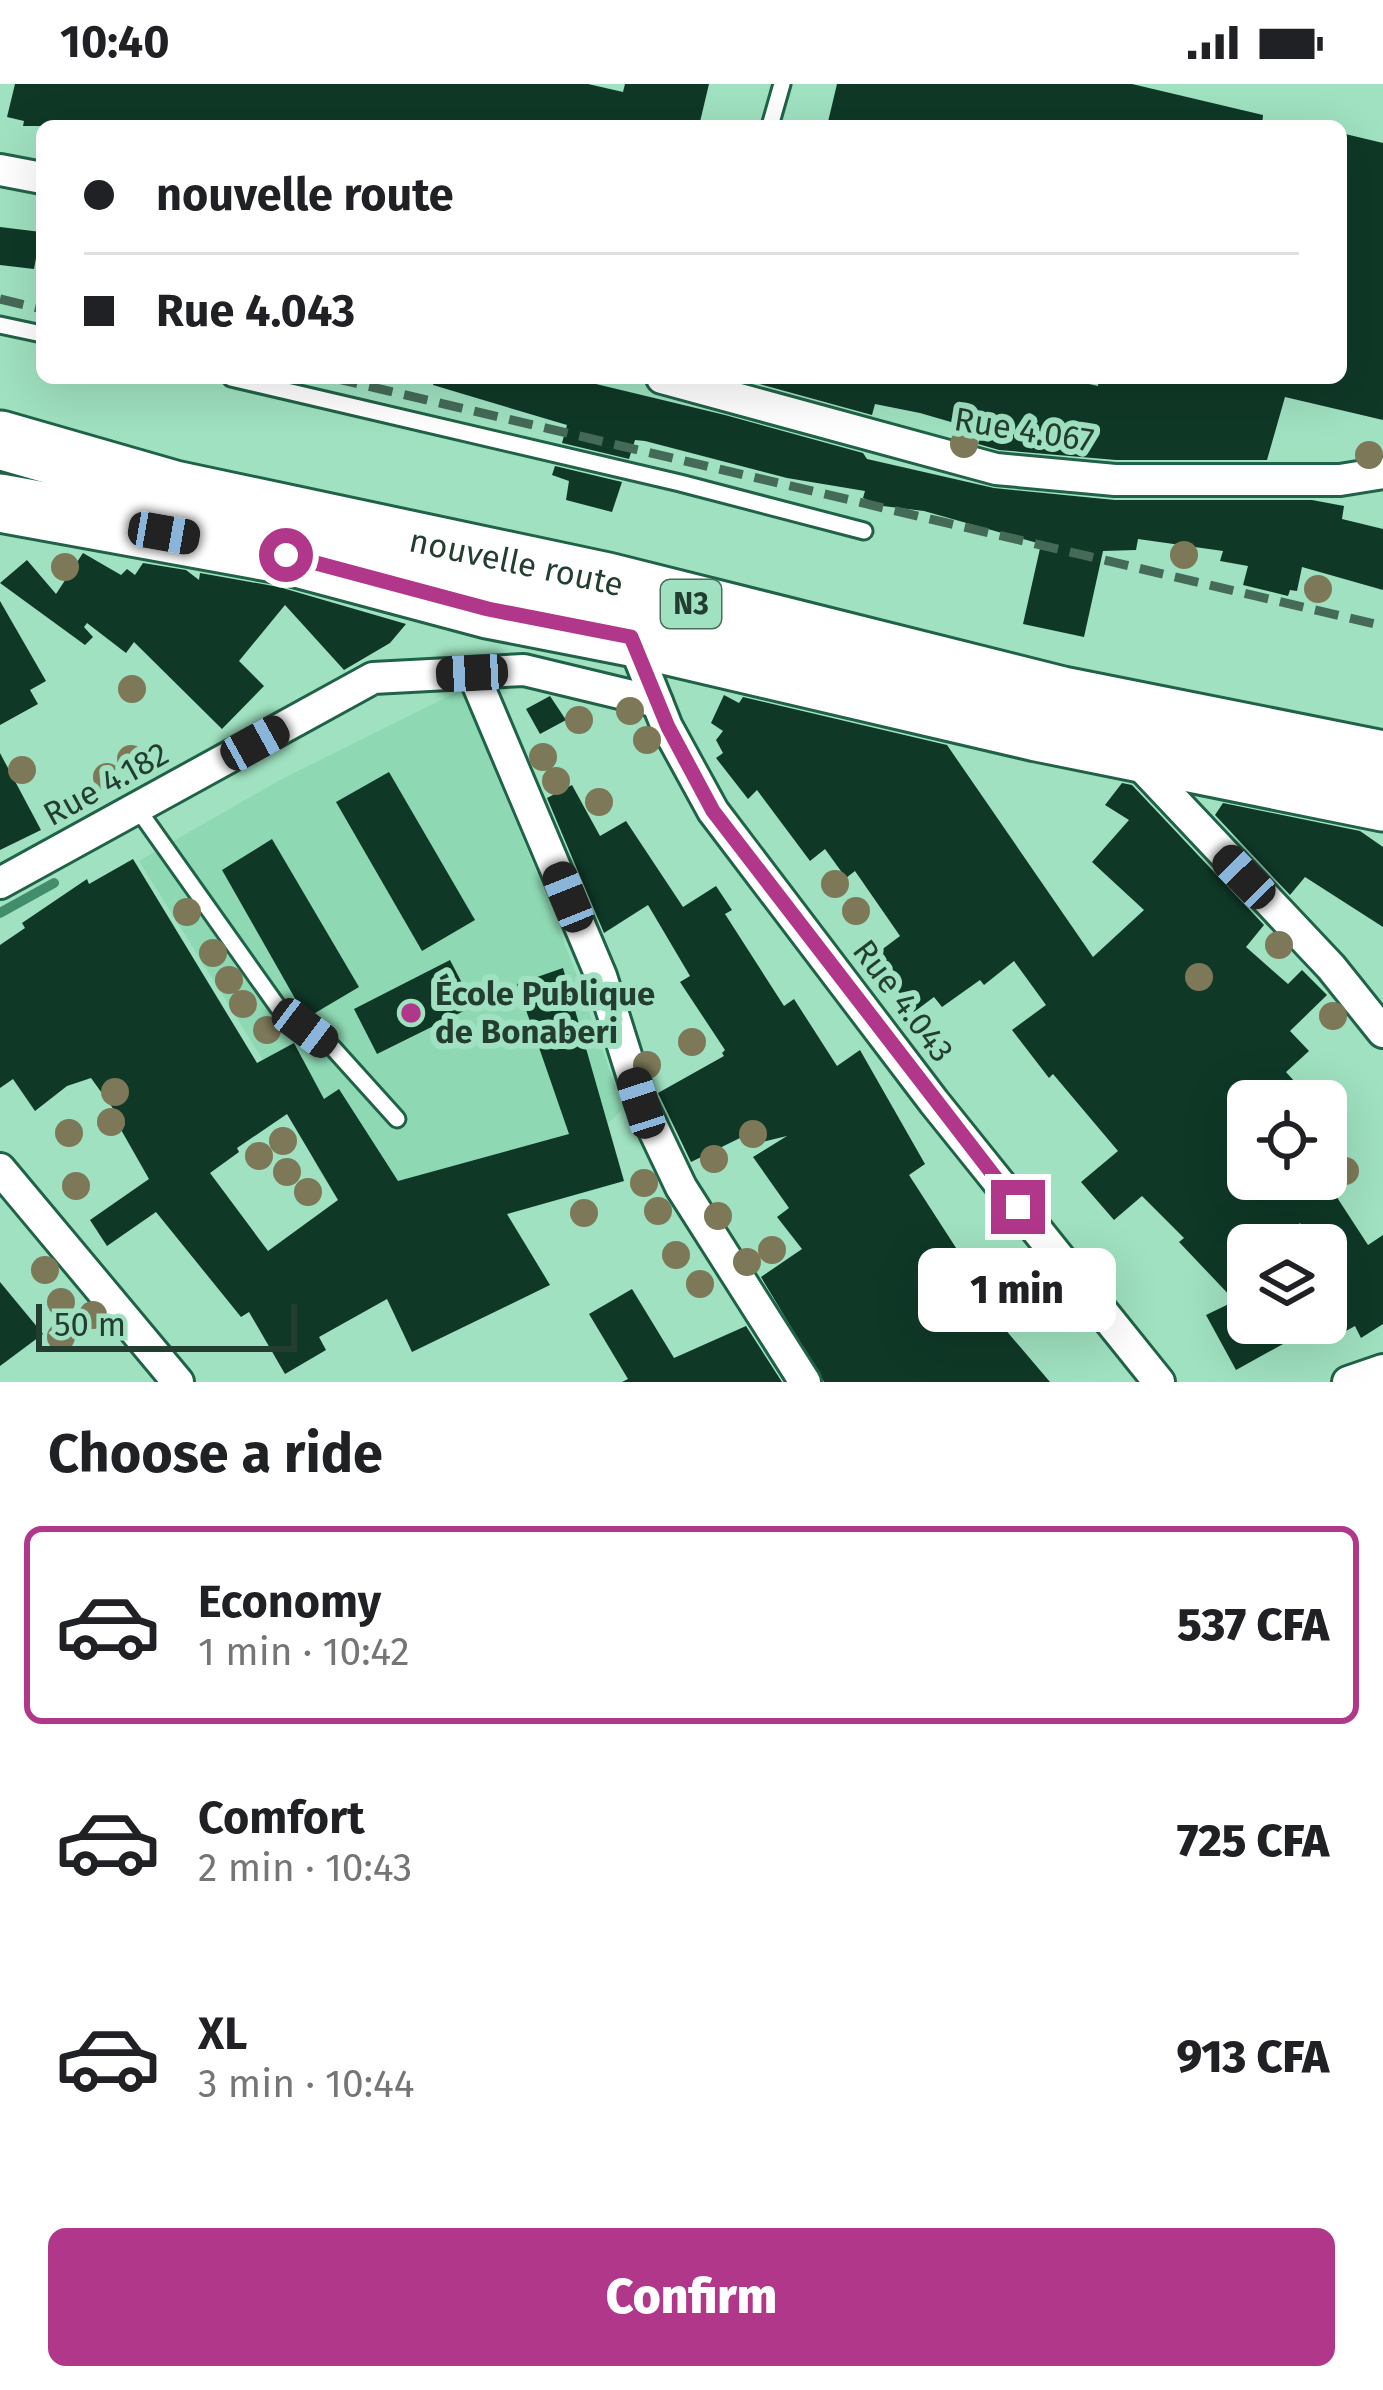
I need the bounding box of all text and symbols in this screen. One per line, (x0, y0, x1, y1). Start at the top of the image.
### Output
text: 10:40 (60, 15, 170, 69)
text: nouvelle route (156, 168, 454, 222)
text: Rue 4.043 (156, 284, 355, 338)
street label: Rue 4.067 (951, 399, 1097, 461)
car (125, 509, 203, 557)
street label: nouvelle route (406, 521, 627, 605)
route start (259, 528, 313, 582)
road number: N3 (661, 580, 721, 628)
car (435, 653, 509, 693)
car (215, 710, 295, 776)
street label: Rue 4.182 (37, 733, 175, 835)
car (1206, 839, 1282, 915)
car (538, 857, 598, 937)
street label: Rue 4.043 (844, 932, 962, 1070)
place label: École Publique de Bonaberi (435, 973, 655, 1052)
car (265, 992, 345, 1064)
marker: École Publique de Bonaberi (398, 1000, 424, 1026)
car (613, 1063, 669, 1143)
map controls (1227, 1080, 1347, 1344)
button: locate (1227, 1080, 1347, 1200)
route end (991, 1180, 1045, 1234)
button: layers (1227, 1224, 1347, 1344)
callout: 1 min (919, 1249, 1117, 1333)
text: 1 min (970, 1267, 1064, 1313)
scale bar (36, 1298, 297, 1351)
text: 50 m (54, 1305, 126, 1345)
text: Choose a ride (48, 1422, 383, 1486)
icon: car (54, 1571, 162, 1679)
text: Economy (198, 1575, 381, 1629)
text: 537 CFA (1177, 1598, 1329, 1652)
text: 1 min · 10:42 (198, 1629, 410, 1675)
icon: car (54, 1787, 162, 1895)
text: Comfort (198, 1791, 365, 1845)
text: 725 CFA (1177, 1814, 1329, 1868)
text: 2 min · 10:43 (198, 1845, 412, 1891)
icon: car (54, 2003, 162, 2111)
text: XL (198, 2007, 247, 2061)
text: 913 CFA (1176, 2030, 1329, 2084)
text: 3 min · 10:44 (198, 2061, 414, 2107)
button: Confirm (48, 2228, 1335, 2366)

